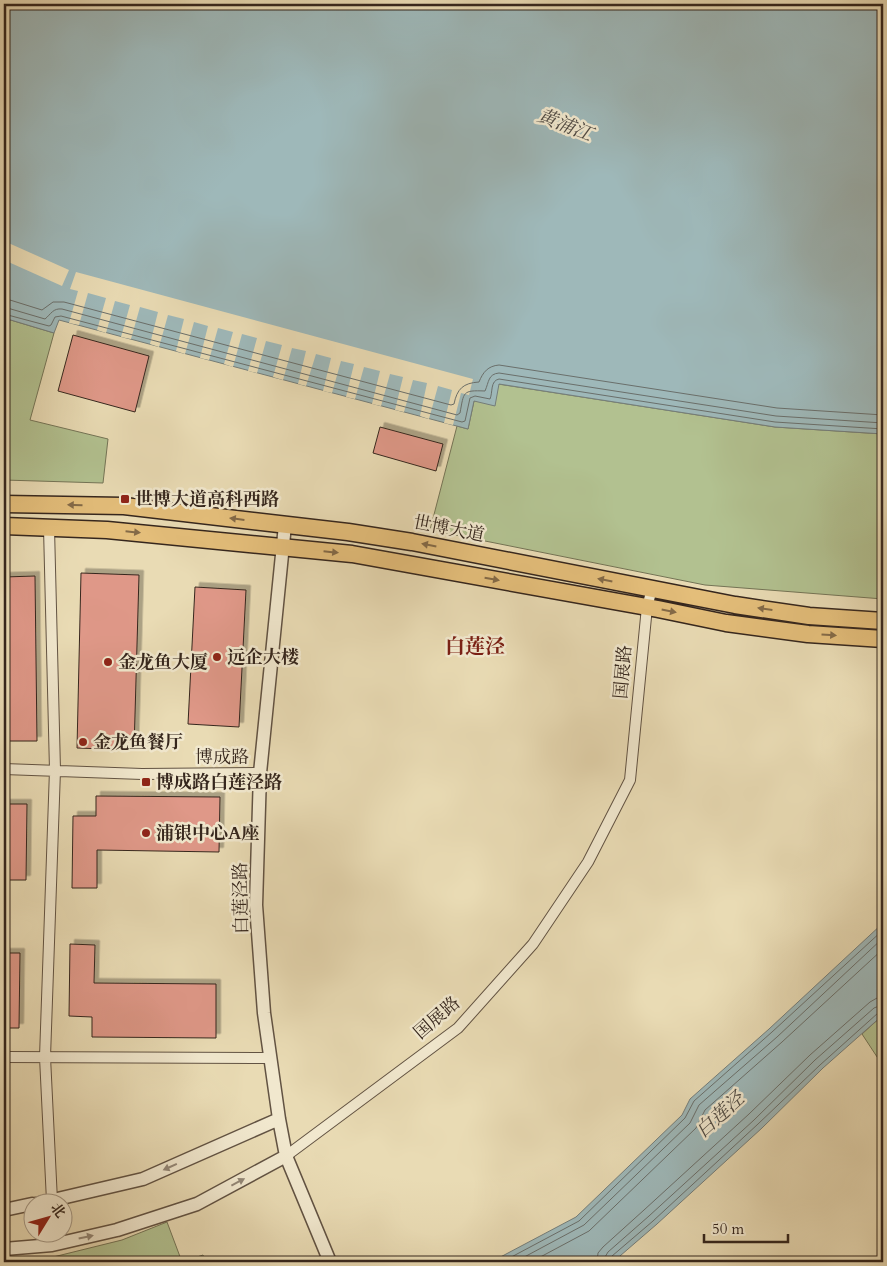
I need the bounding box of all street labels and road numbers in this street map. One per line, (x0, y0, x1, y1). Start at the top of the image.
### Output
street label: 世博大道 (411, 510, 487, 548)
street label: 国展路 (608, 644, 638, 700)
street label: 博成路 (195, 745, 249, 770)
street label: 白莲泾路 (228, 862, 254, 934)
street label: 国展路 (408, 991, 466, 1045)

